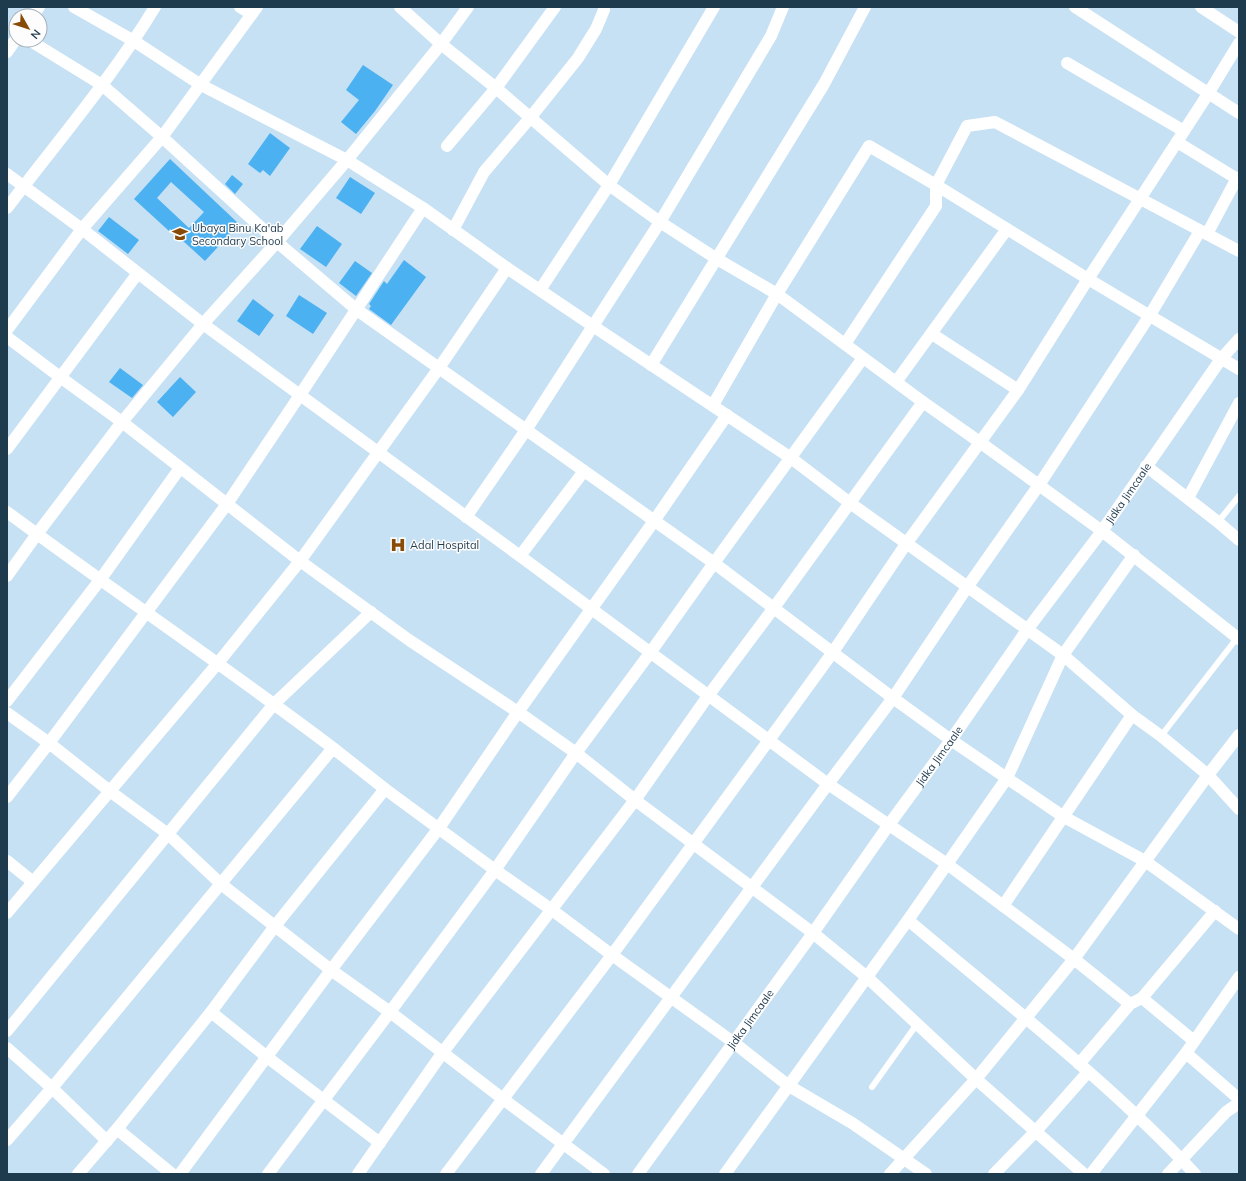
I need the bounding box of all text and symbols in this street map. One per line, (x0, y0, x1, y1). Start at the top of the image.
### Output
north arrow (8, 8, 48, 48)
text: N (28, 27, 44, 42)
place label: Ubaya Binu Ka'ab Secondary School (192, 221, 284, 248)
school or university icon: Ubaya Binu Ka'ab Secondary School (171, 225, 189, 243)
street label: Jidka Jimcaale (1102, 460, 1154, 526)
hospital icon: Adal Hospital (389, 536, 407, 554)
place label: Adal Hospital (410, 538, 479, 552)
street label: Jidka Jimcaale (912, 723, 966, 789)
street label: Jidka Jimcaale (724, 987, 777, 1052)

